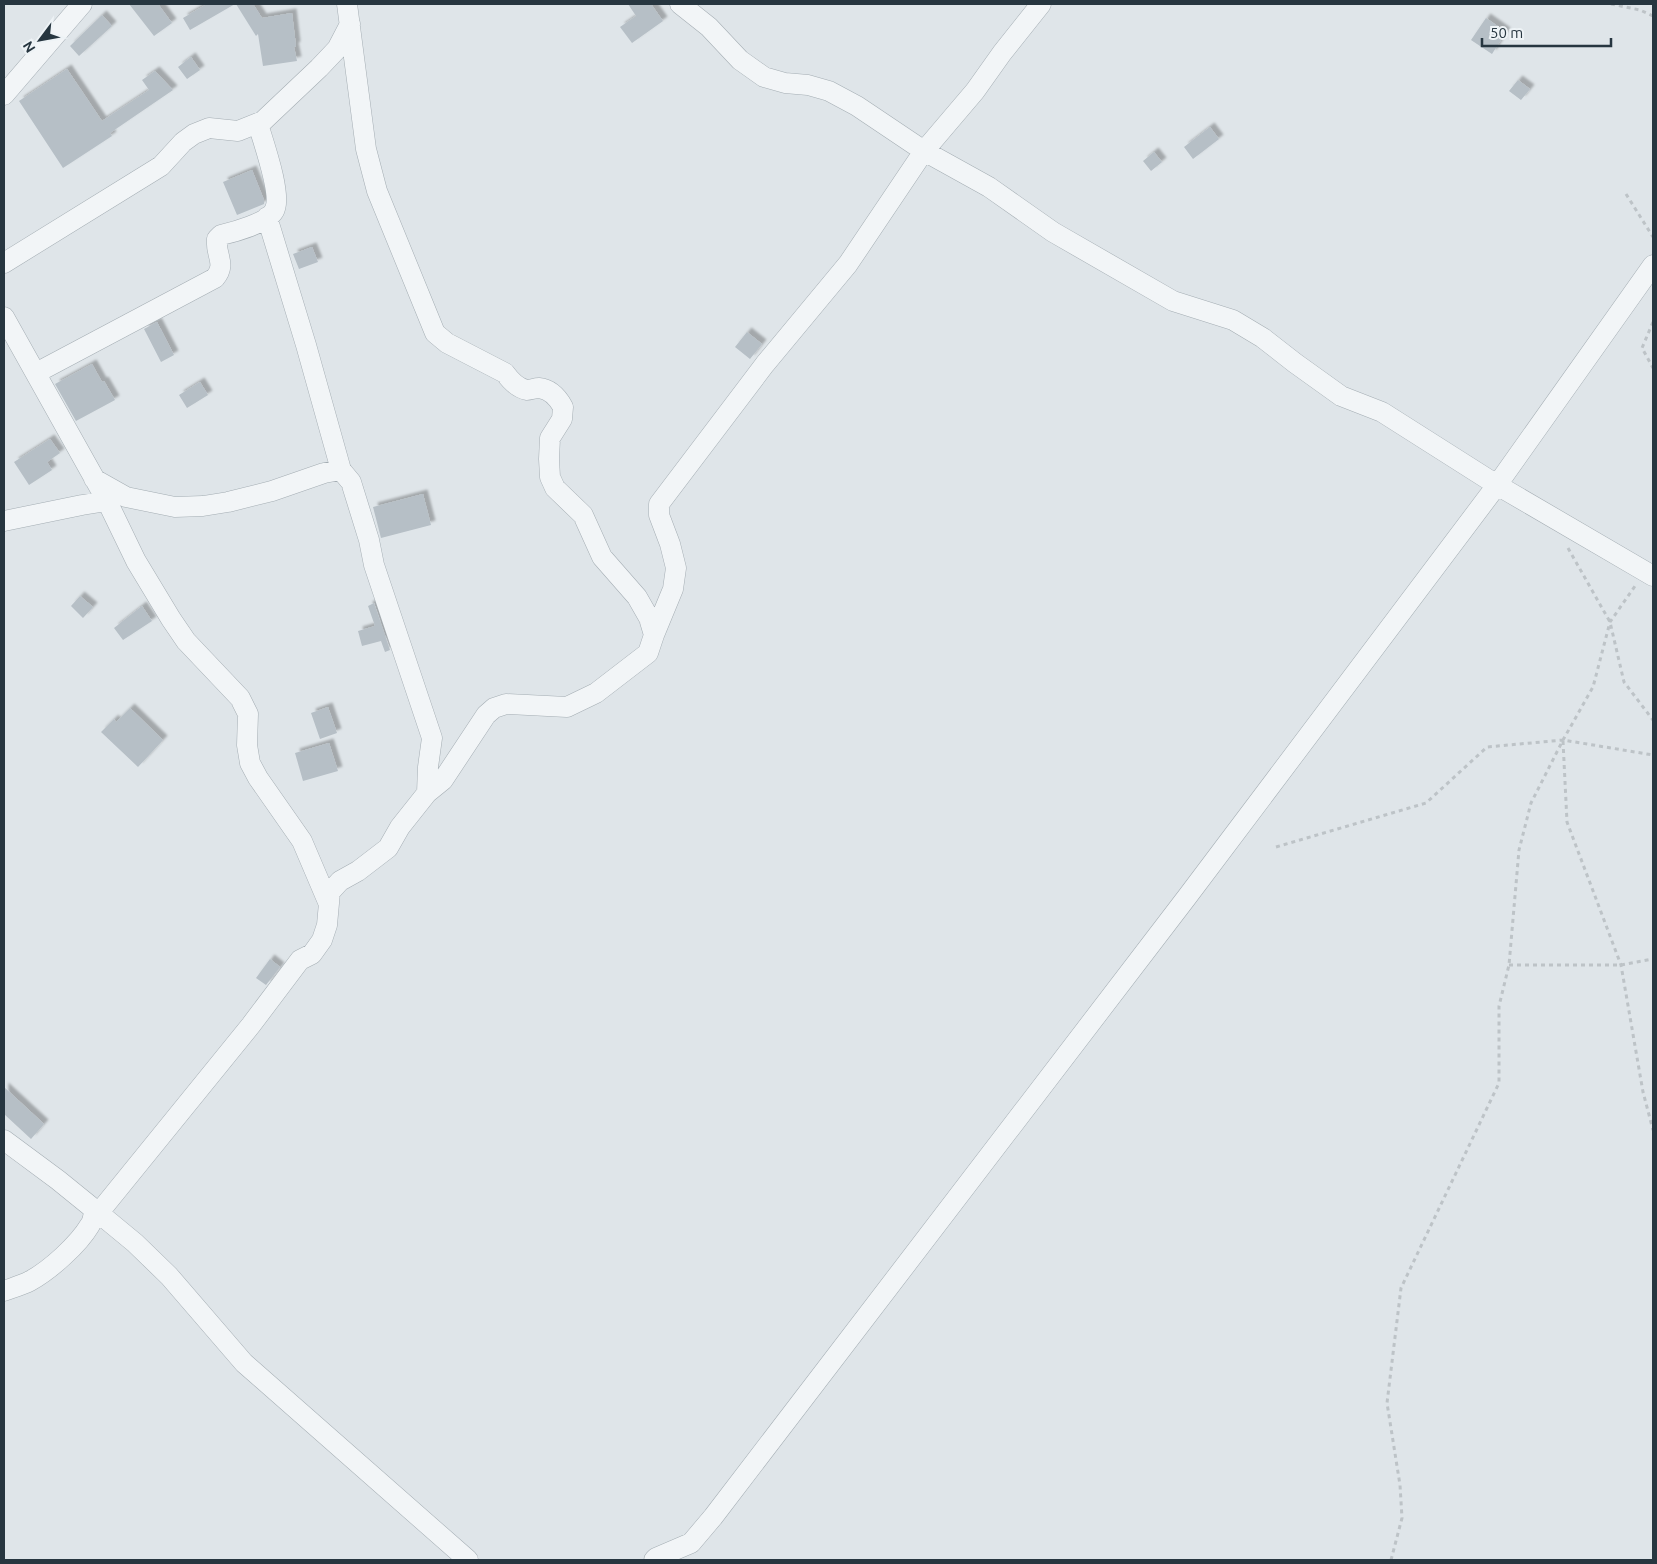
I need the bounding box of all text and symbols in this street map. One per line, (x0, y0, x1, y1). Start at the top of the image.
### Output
north arrow (15, 15, 65, 65)
scale bar (1482, 15, 1611, 47)
text: 50 m (1490, 24, 1523, 41)
text: N (19, 38, 39, 56)

